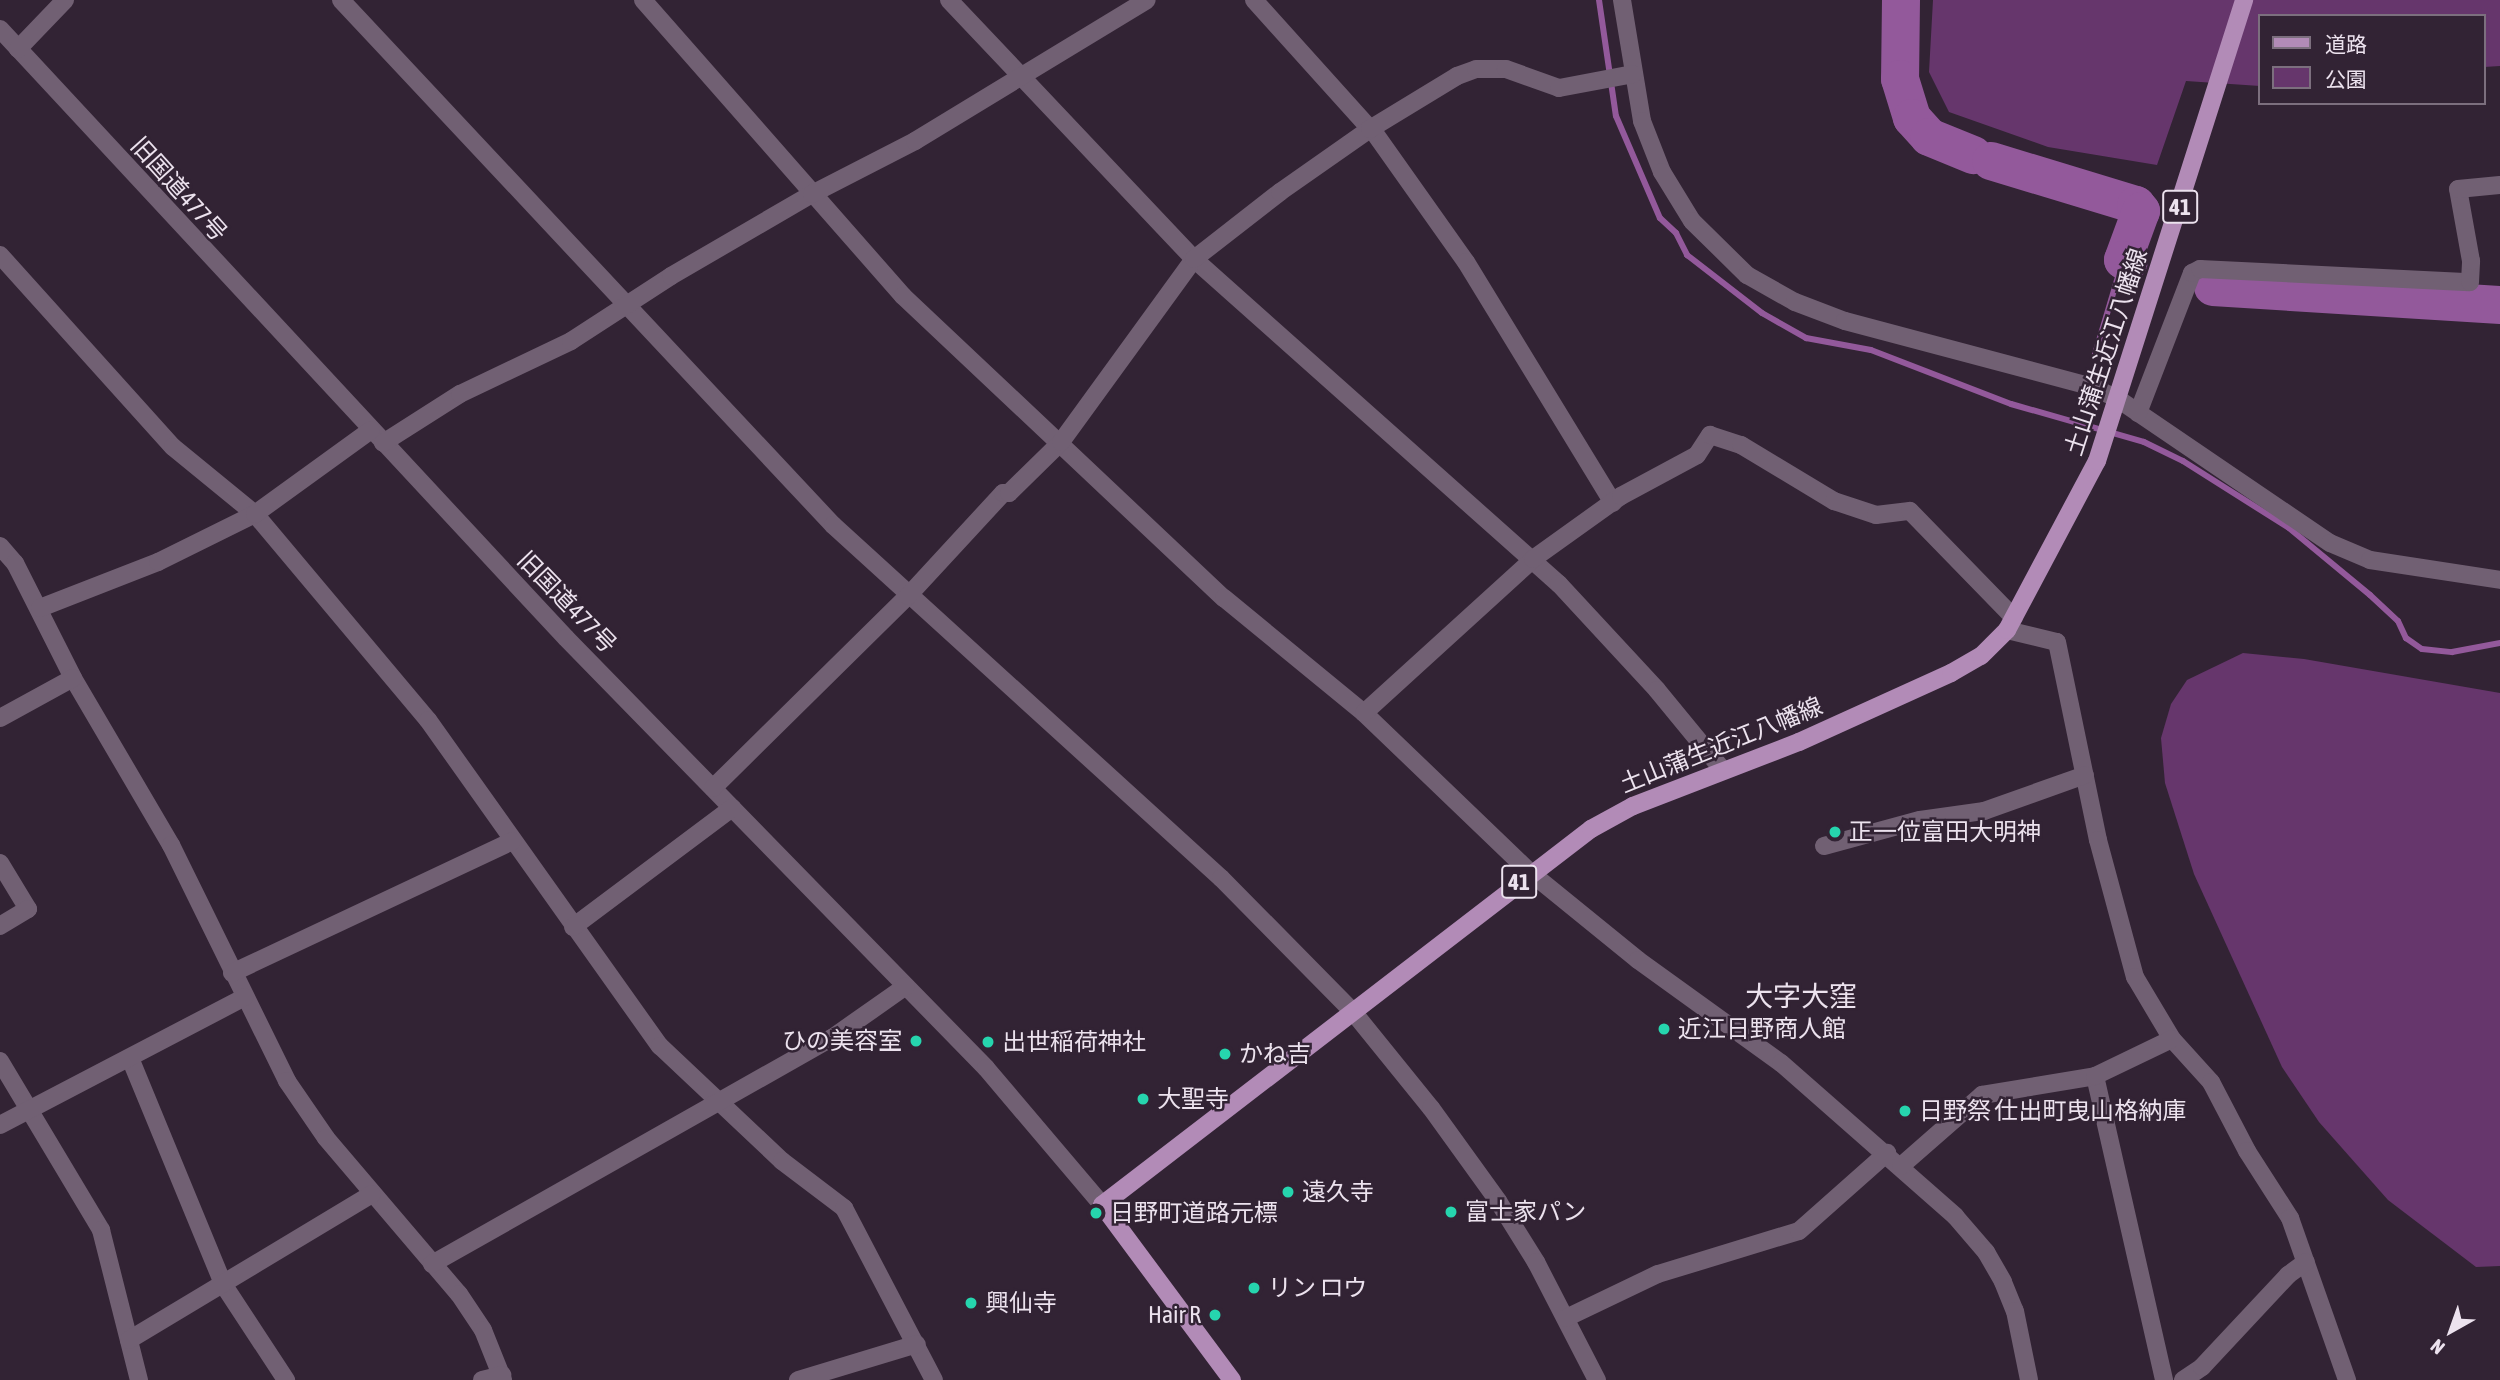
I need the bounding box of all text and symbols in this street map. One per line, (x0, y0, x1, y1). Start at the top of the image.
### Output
legend (2258, 14, 2486, 105)
text: 道路 (2325, 32, 2367, 56)
text: 公園 (2325, 67, 2367, 91)
street label: 旧国道477号 (125, 131, 233, 247)
road number: 41 (2161, 188, 2199, 227)
street label: 土山蒲生近江八幡線 (2059, 245, 2153, 459)
street label: 旧国道477号 (512, 545, 622, 659)
street label: 土山蒲生近江八幡線 (1615, 691, 1827, 799)
place label: 正一位富田大明神 (1849, 818, 2041, 846)
marker: 正一位富田大明神 (1827, 824, 1843, 840)
road number: 41 (1500, 862, 1538, 902)
district label: 大字大窪 (1745, 979, 1857, 1013)
place label: 近江日野商人館 (1678, 1015, 1846, 1043)
marker: 近江日野商人館 (1656, 1021, 1672, 1037)
place label: ひの美容室 (782, 1027, 902, 1055)
place label: 出世稲荷神社 (1002, 1028, 1146, 1056)
marker: ひの美容室 (908, 1033, 924, 1049)
marker: 出世稲荷神社 (980, 1034, 996, 1050)
place label: かね吉 (1239, 1040, 1311, 1068)
marker: かね吉 (1217, 1046, 1233, 1062)
place label: 大聖寺 (1157, 1085, 1229, 1113)
marker: 大聖寺 (1135, 1091, 1151, 1107)
place label: 日野祭 仕出町曳山格納庫 (1919, 1097, 2186, 1125)
marker: 日野祭 仕出町曳山格納庫 (1897, 1103, 1913, 1119)
place label: 遠久寺 (1302, 1178, 1374, 1206)
marker: 遠久寺 (1280, 1184, 1296, 1200)
place label: 富士家パン (1465, 1198, 1585, 1226)
place label: 日野町道路元標 (1110, 1199, 1278, 1227)
marker: 富士家パン (1443, 1204, 1459, 1220)
marker: 日野町道路元標 (1088, 1205, 1104, 1221)
place label: リン ロウ (1268, 1274, 1367, 1302)
marker: リン ロウ (1246, 1280, 1262, 1296)
place label: 興仙寺 (985, 1289, 1057, 1317)
marker: 興仙寺 (963, 1295, 979, 1311)
north arrow (2416, 1296, 2486, 1366)
place label: Hair R (1148, 1301, 1201, 1329)
marker: Hair R (1207, 1307, 1223, 1323)
text: N (2426, 1335, 2449, 1359)

